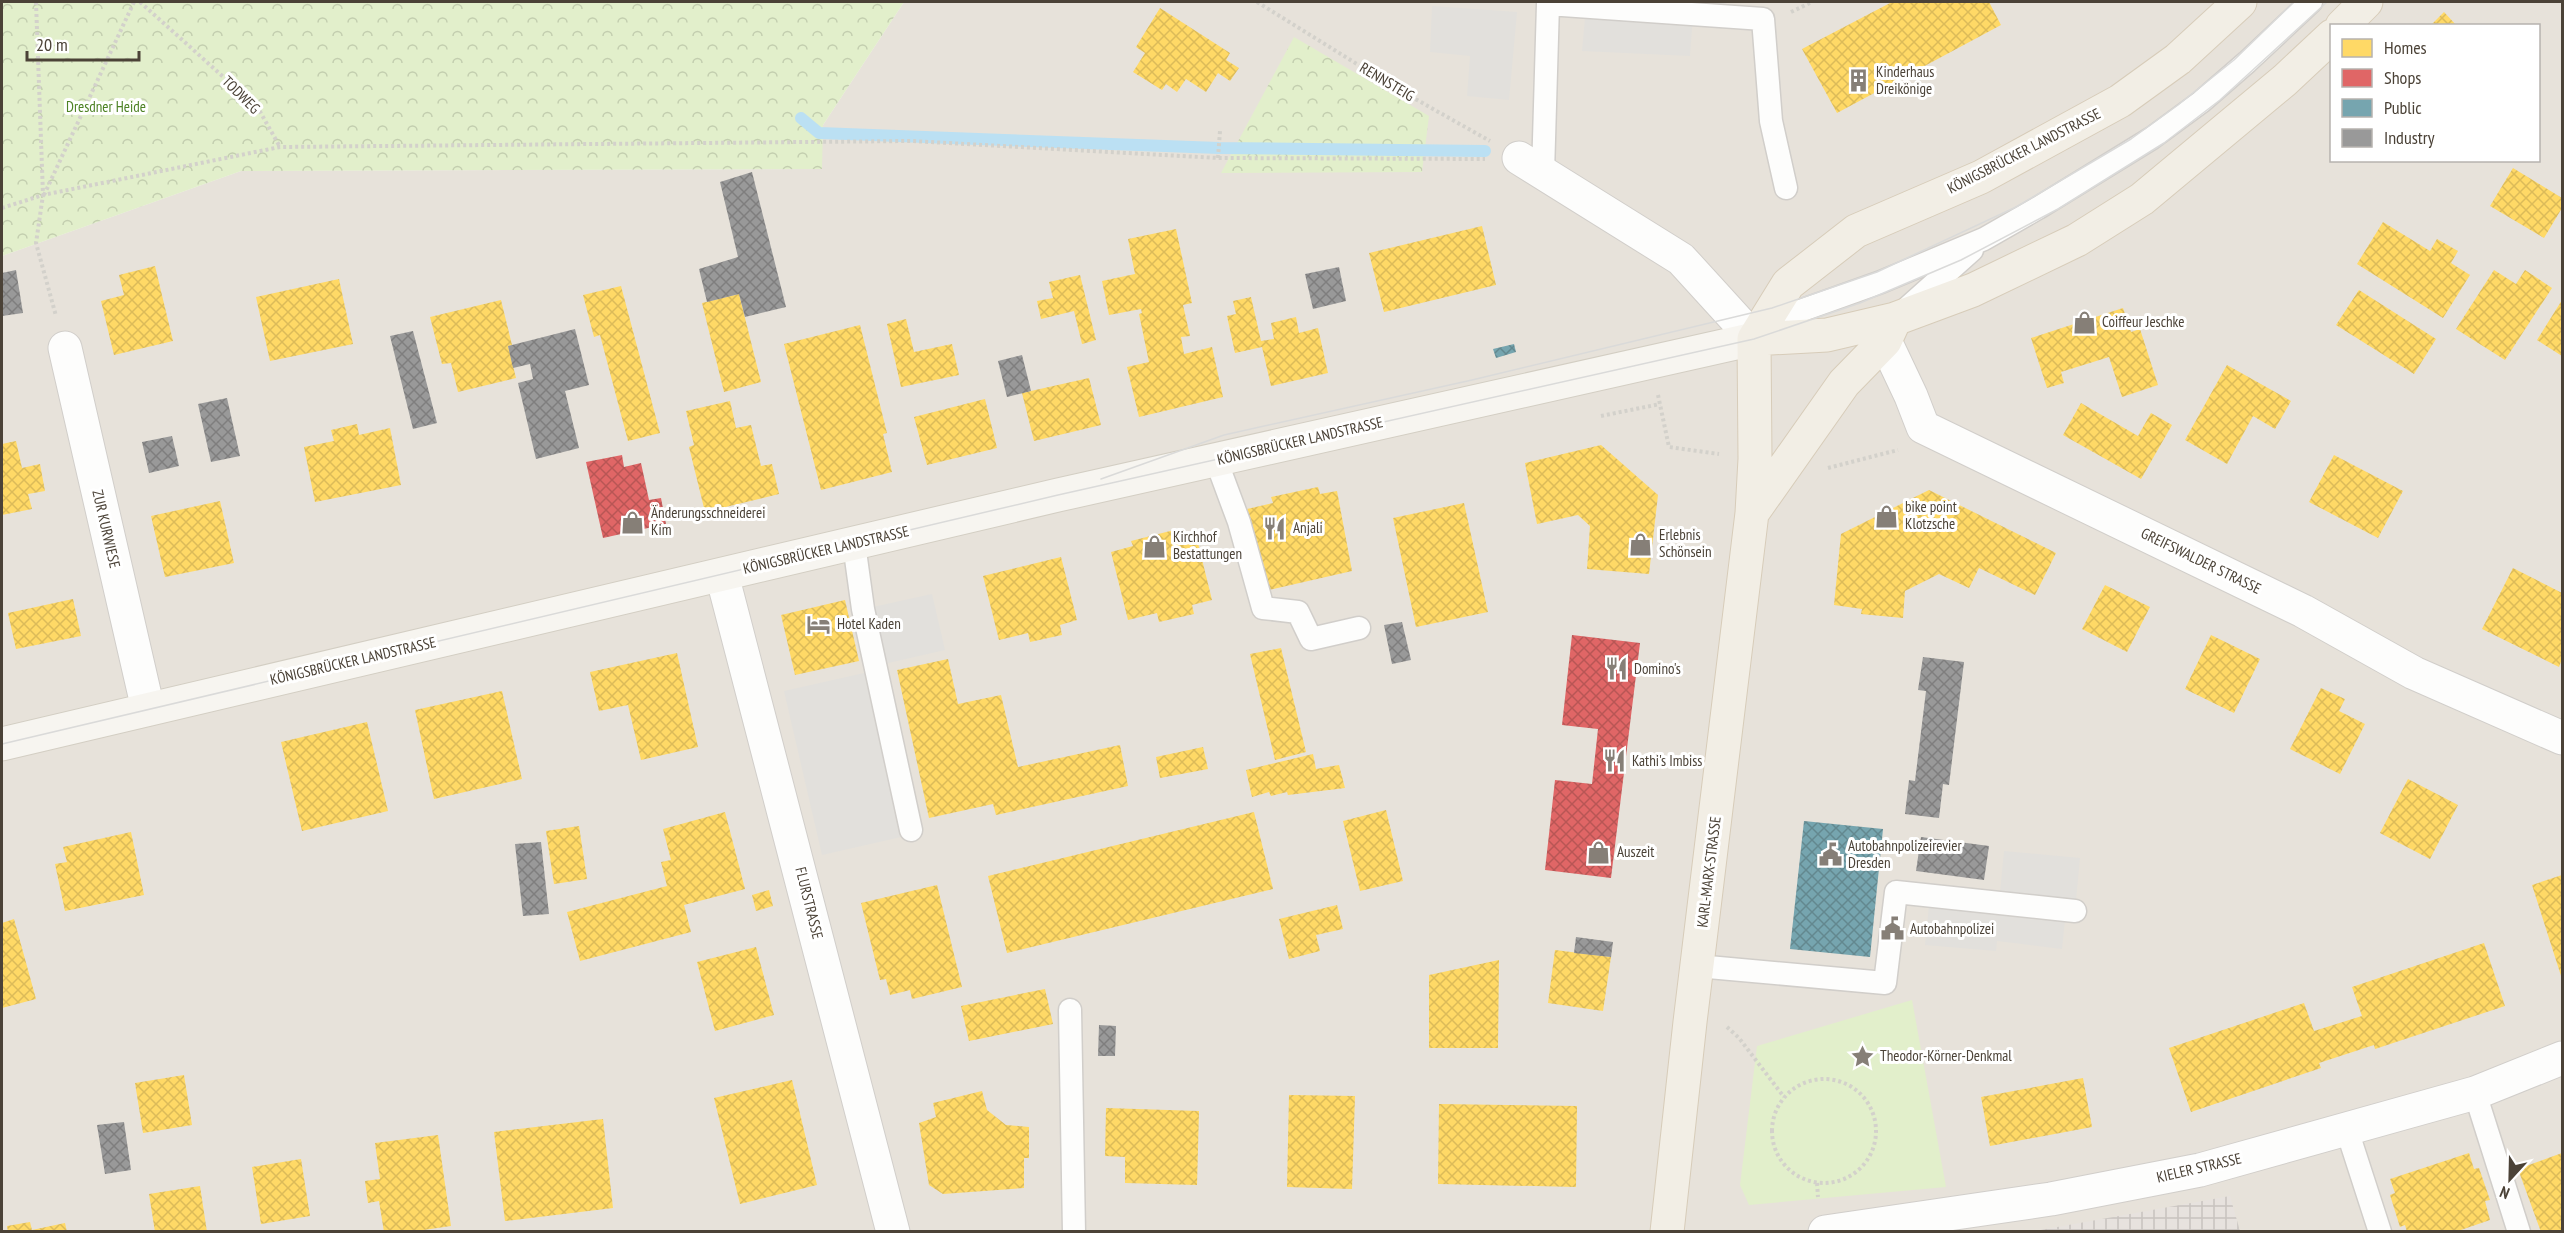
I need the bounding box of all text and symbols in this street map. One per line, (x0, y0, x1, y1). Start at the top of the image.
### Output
scale bar (27, 24, 140, 62)
legend (2330, 24, 2540, 162)
text: 20 m (36, 33, 68, 56)
text: Homes (2384, 36, 2427, 59)
street label: RENNSTEIG (1357, 58, 1418, 105)
place label: Kinderhaus Dreikönige (1876, 62, 1934, 98)
text: Shops (2384, 66, 2421, 89)
building icon: Kinderhaus Dreikönige (1845, 68, 1871, 94)
street label: TODWEG (218, 72, 264, 118)
text: Public (2384, 96, 2422, 119)
park label: Dresdner Heide (66, 97, 146, 116)
street label: KÖNIGSBRÜCKER LANDSTRASSE (1944, 104, 2104, 198)
text: Industry (2384, 126, 2435, 149)
shop icon: Coiffeur Jeschke (2071, 309, 2097, 335)
place label: Coiffeur Jeschke (2102, 312, 2184, 331)
street label: KÖNIGSBRÜCKER LANDSTRASSE (1215, 412, 1385, 469)
street label: ZUR KURWIESE (88, 488, 125, 570)
place label: bike point Klotzsche (1905, 497, 1957, 533)
place label: Änderungsschneiderei Kim (651, 503, 765, 539)
shop icon: bike point Klotzsche (1874, 503, 1900, 529)
shop icon: Änderungsschneiderei Kim (620, 509, 646, 535)
restaurant icon: Anjali (1262, 515, 1288, 541)
place label: Anjali (1293, 518, 1323, 537)
street label: KÖNIGSBRÜCKER LANDSTRASSE (741, 521, 911, 578)
street label: GREIFSWALDER STRASSE (2138, 523, 2264, 598)
place label: Erlebnis Schönsein (1659, 525, 1712, 561)
place label: Kirchhof Bestattungen (1173, 527, 1242, 563)
shop icon: Erlebnis Schönsein (1628, 531, 1654, 557)
shop icon: Kirchhof Bestattungen (1142, 533, 1168, 559)
hotel icon: Hotel Kaden (806, 611, 832, 637)
place label: Hotel Kaden (837, 614, 901, 633)
street label: KÖNIGSBRÜCKER LANDSTRASSE (268, 632, 438, 689)
restaurant icon: Domino's (1603, 656, 1629, 682)
place label: Domino's (1634, 659, 1681, 678)
restaurant icon: Kathi's Imbiss (1601, 748, 1627, 774)
place label: Kathi's Imbiss (1632, 751, 1702, 770)
street label: KARL-MARX-STRASSE (1692, 815, 1725, 928)
place label: Autobahnpolizeirevier Dresden (1848, 836, 1963, 872)
shop icon: Auszeit (1586, 839, 1612, 865)
place label: Auszeit (1617, 842, 1654, 861)
public building icon: Autobahnpolizeirevier Dresden (1817, 842, 1843, 868)
street label: FLURSTRASSE (791, 865, 828, 941)
public building icon: Autobahnpolizei (1879, 916, 1905, 942)
place label: Autobahnpolizei (1910, 919, 1994, 938)
place icon: Theodor-Körner-Denkmal (1849, 1043, 1875, 1069)
place label: Theodor-Körner-Denkmal (1880, 1046, 2012, 1065)
street label: KIELER STRASSE (2155, 1149, 2243, 1187)
north arrow (2480, 1149, 2540, 1209)
text: N (2497, 1182, 2512, 1204)

